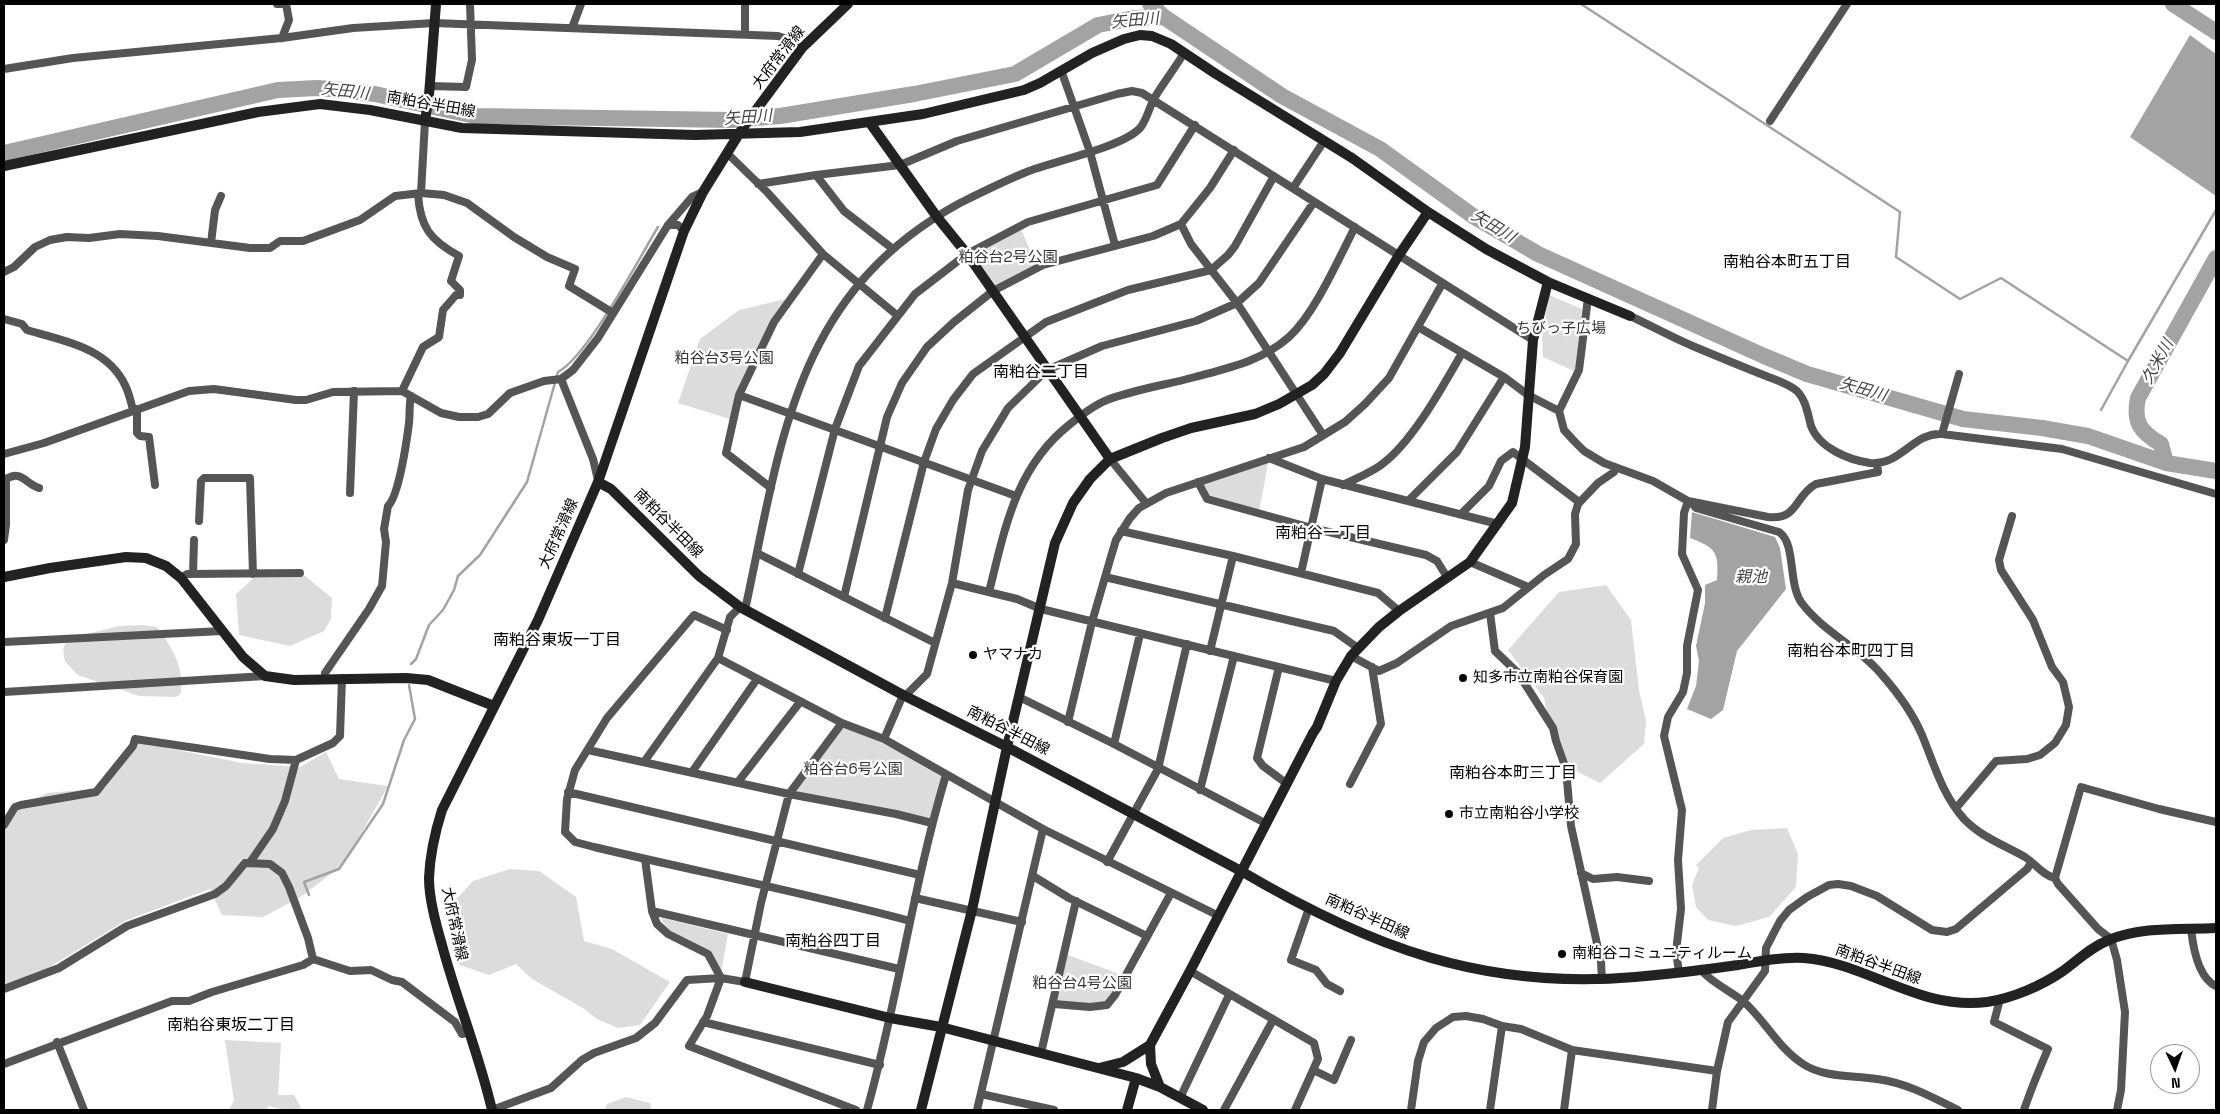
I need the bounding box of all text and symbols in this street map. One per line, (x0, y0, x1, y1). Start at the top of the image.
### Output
water label: 矢田川 (1110, 9, 1160, 33)
street label: 大府常滑線 (749, 23, 809, 93)
water label: 矢田川 (320, 80, 370, 104)
street label: 南粕谷半田線 (385, 88, 477, 122)
water label: 矢田川 (723, 107, 773, 129)
water label: 矢田川 (1467, 206, 1519, 248)
park label: 粕谷台2号公園 (958, 249, 1058, 267)
district label: 南粕谷本町五丁目 (1723, 253, 1851, 273)
park label: ちびっ子広場 (1516, 320, 1606, 338)
water label: 久米川 (2138, 336, 2178, 388)
park label: 粕谷台3号公園 (674, 350, 774, 368)
district label: 南粕谷二丁目 (993, 363, 1089, 383)
water label: 矢田川 (1837, 374, 1889, 406)
street label: 南粕谷半田線 (630, 486, 706, 562)
street label: 大府常滑線 (536, 496, 582, 572)
district label: 南粕谷一丁目 (1275, 524, 1371, 544)
water label: 親池 (1735, 568, 1767, 588)
district label: 南粕谷東坂一丁目 (493, 631, 621, 651)
district label: 南粕谷本町四丁目 (1787, 642, 1915, 662)
place label: ヤマナカ (983, 646, 1043, 664)
marker: ヤマナカ (967, 649, 979, 661)
place label: 知多市立南粕谷保育園 (1473, 669, 1623, 687)
marker: 知多市立南粕谷保育園 (1457, 672, 1469, 684)
street label: 南粕谷半田線 (964, 703, 1052, 759)
park label: 粕谷台6号公園 (803, 761, 903, 779)
district label: 南粕谷本町三丁目 (1449, 764, 1577, 784)
place label: 市立南粕谷小学校 (1459, 805, 1579, 823)
marker: 市立南粕谷小学校 (1443, 808, 1455, 820)
street label: 大府常滑線 (437, 885, 471, 963)
street label: 南粕谷半田線 (1322, 890, 1412, 944)
district label: 南粕谷四丁目 (785, 932, 881, 952)
street label: 南粕谷半田線 (1833, 941, 1923, 989)
place label: 南粕谷コミュニティルーム (1572, 945, 1752, 963)
marker: 南粕谷コミュニティルーム (1556, 948, 1568, 960)
park label: 粕谷台4号公園 (1032, 975, 1132, 993)
district label: 南粕谷東坂二丁目 (167, 1016, 295, 1036)
north arrow (2150, 1044, 2200, 1094)
text: N (2171, 1074, 2181, 1092)

